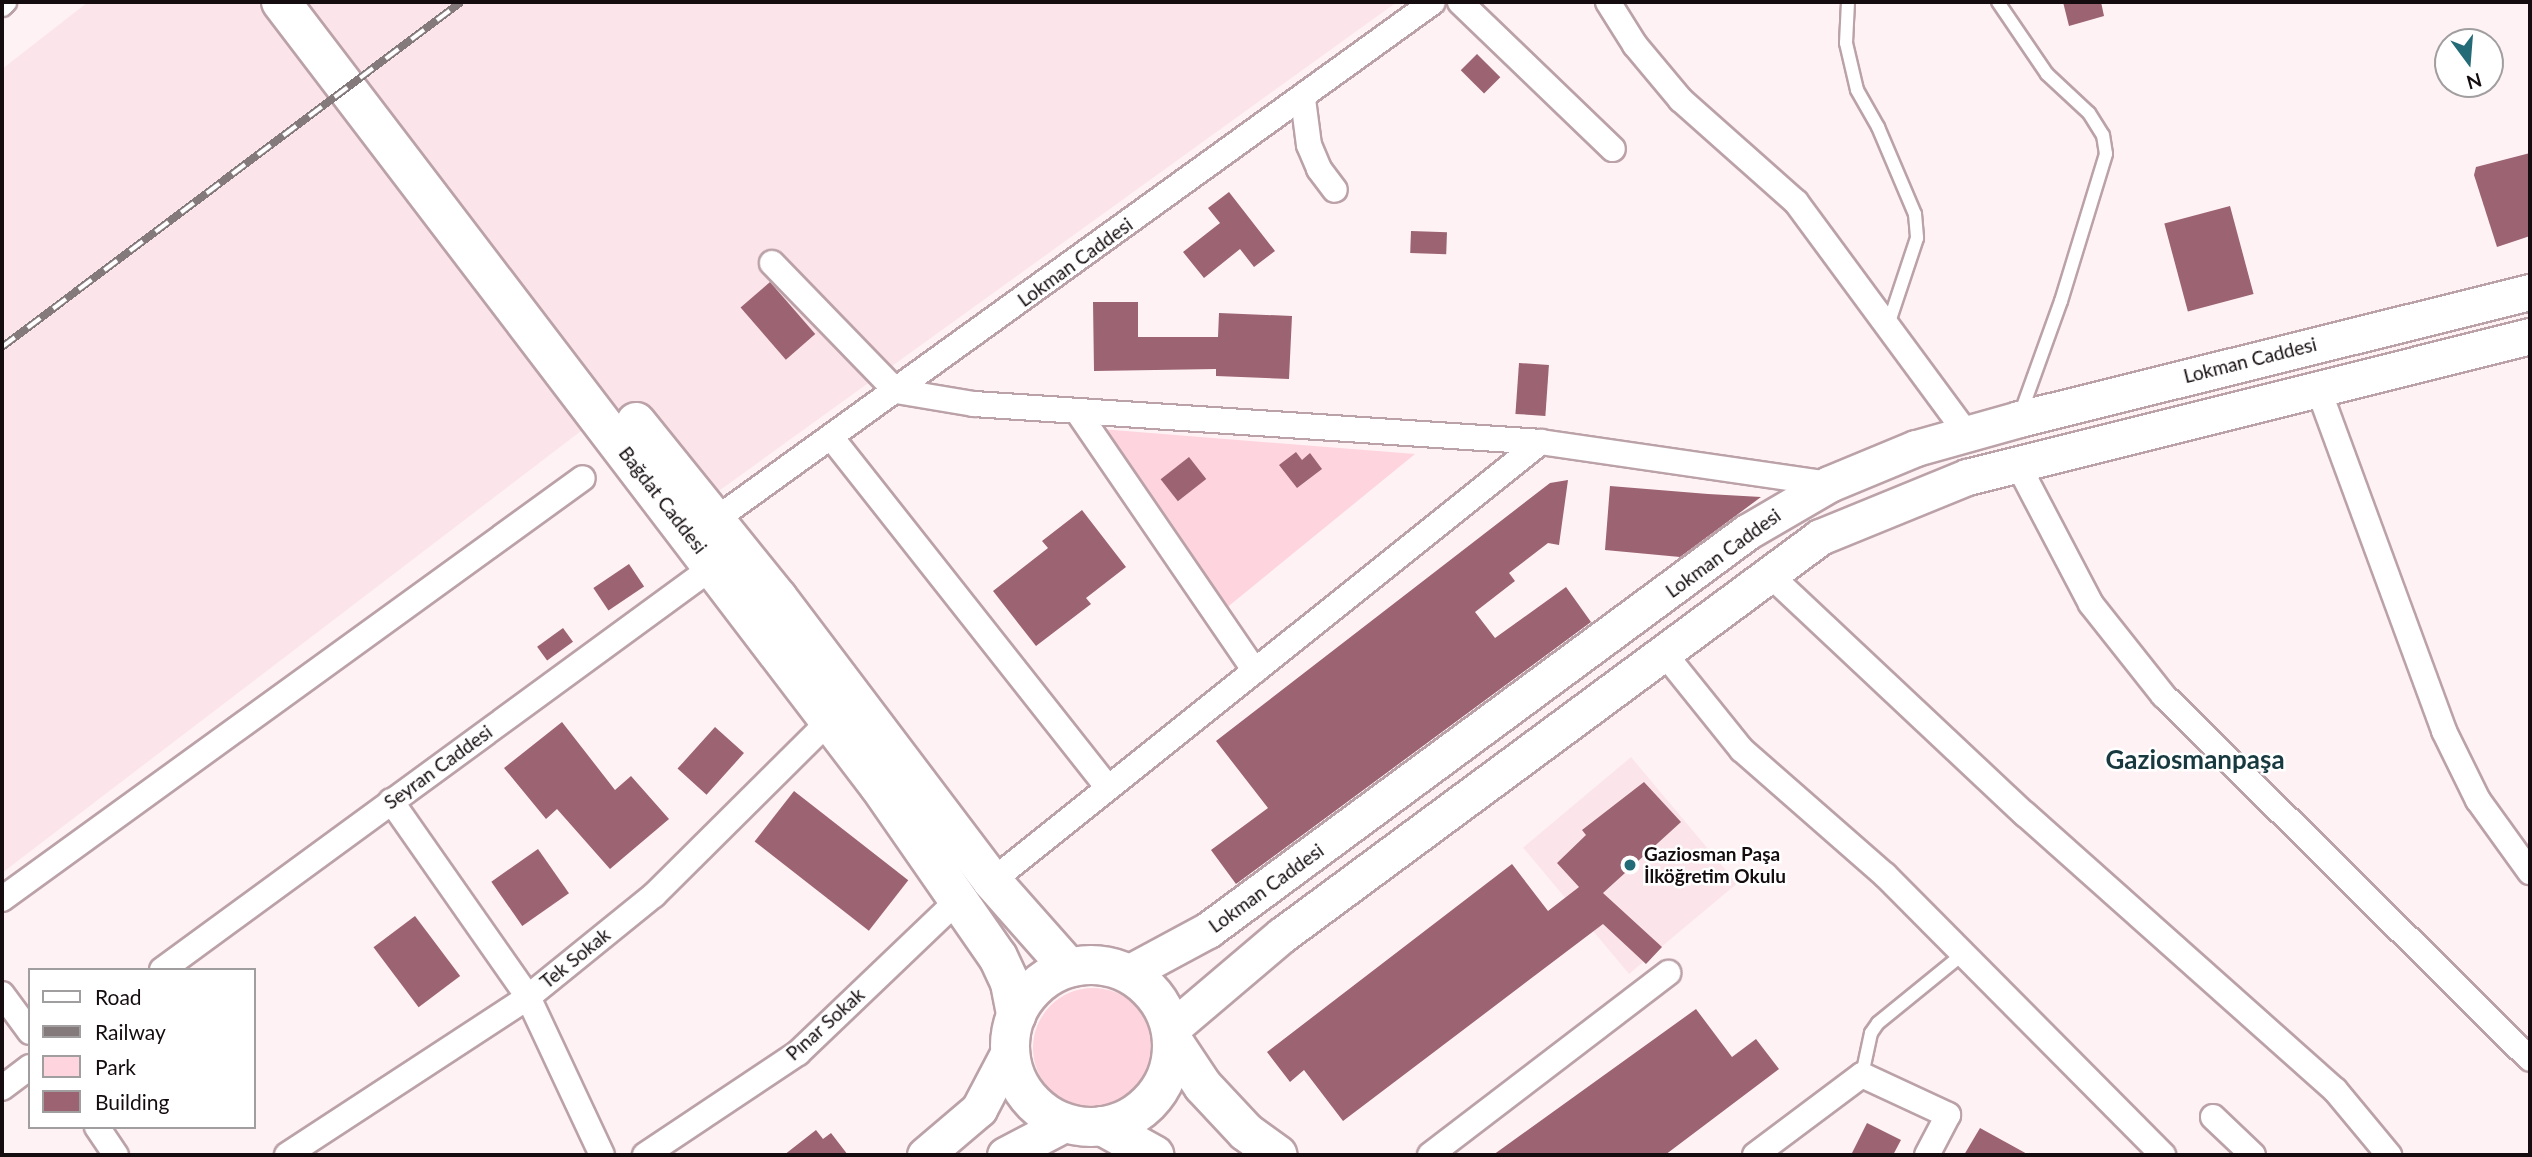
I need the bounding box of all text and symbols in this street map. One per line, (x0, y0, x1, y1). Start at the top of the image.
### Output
north arrow (2434, 28, 2504, 98)
text: N (2464, 69, 2485, 95)
street label: Lokman Caddesi (1013, 213, 1137, 311)
street label: Lokman Caddesi (2181, 332, 2319, 388)
street label: Bağdat Caddesi (614, 442, 712, 558)
street label: Lokman Caddesi (1661, 504, 1785, 602)
street label: Seyran Caddesi (380, 720, 496, 814)
district label: Gaziosmanpaşa (2105, 744, 2285, 776)
street label: Lokman Caddesi (1204, 839, 1328, 937)
place label: Gaziosman Paşa İlköğretim Okulu (1644, 843, 1786, 887)
marker: Gaziosman Paşa İlköğretim Okulu (1622, 857, 1638, 873)
street label: Tek Sokak (535, 923, 615, 993)
legend (28, 968, 256, 1129)
street label: Pınar Sokak (781, 983, 869, 1065)
text: Road (95, 984, 142, 1009)
text: Railway (95, 1019, 166, 1044)
text: Park (95, 1054, 136, 1079)
text: Building (95, 1089, 170, 1114)

